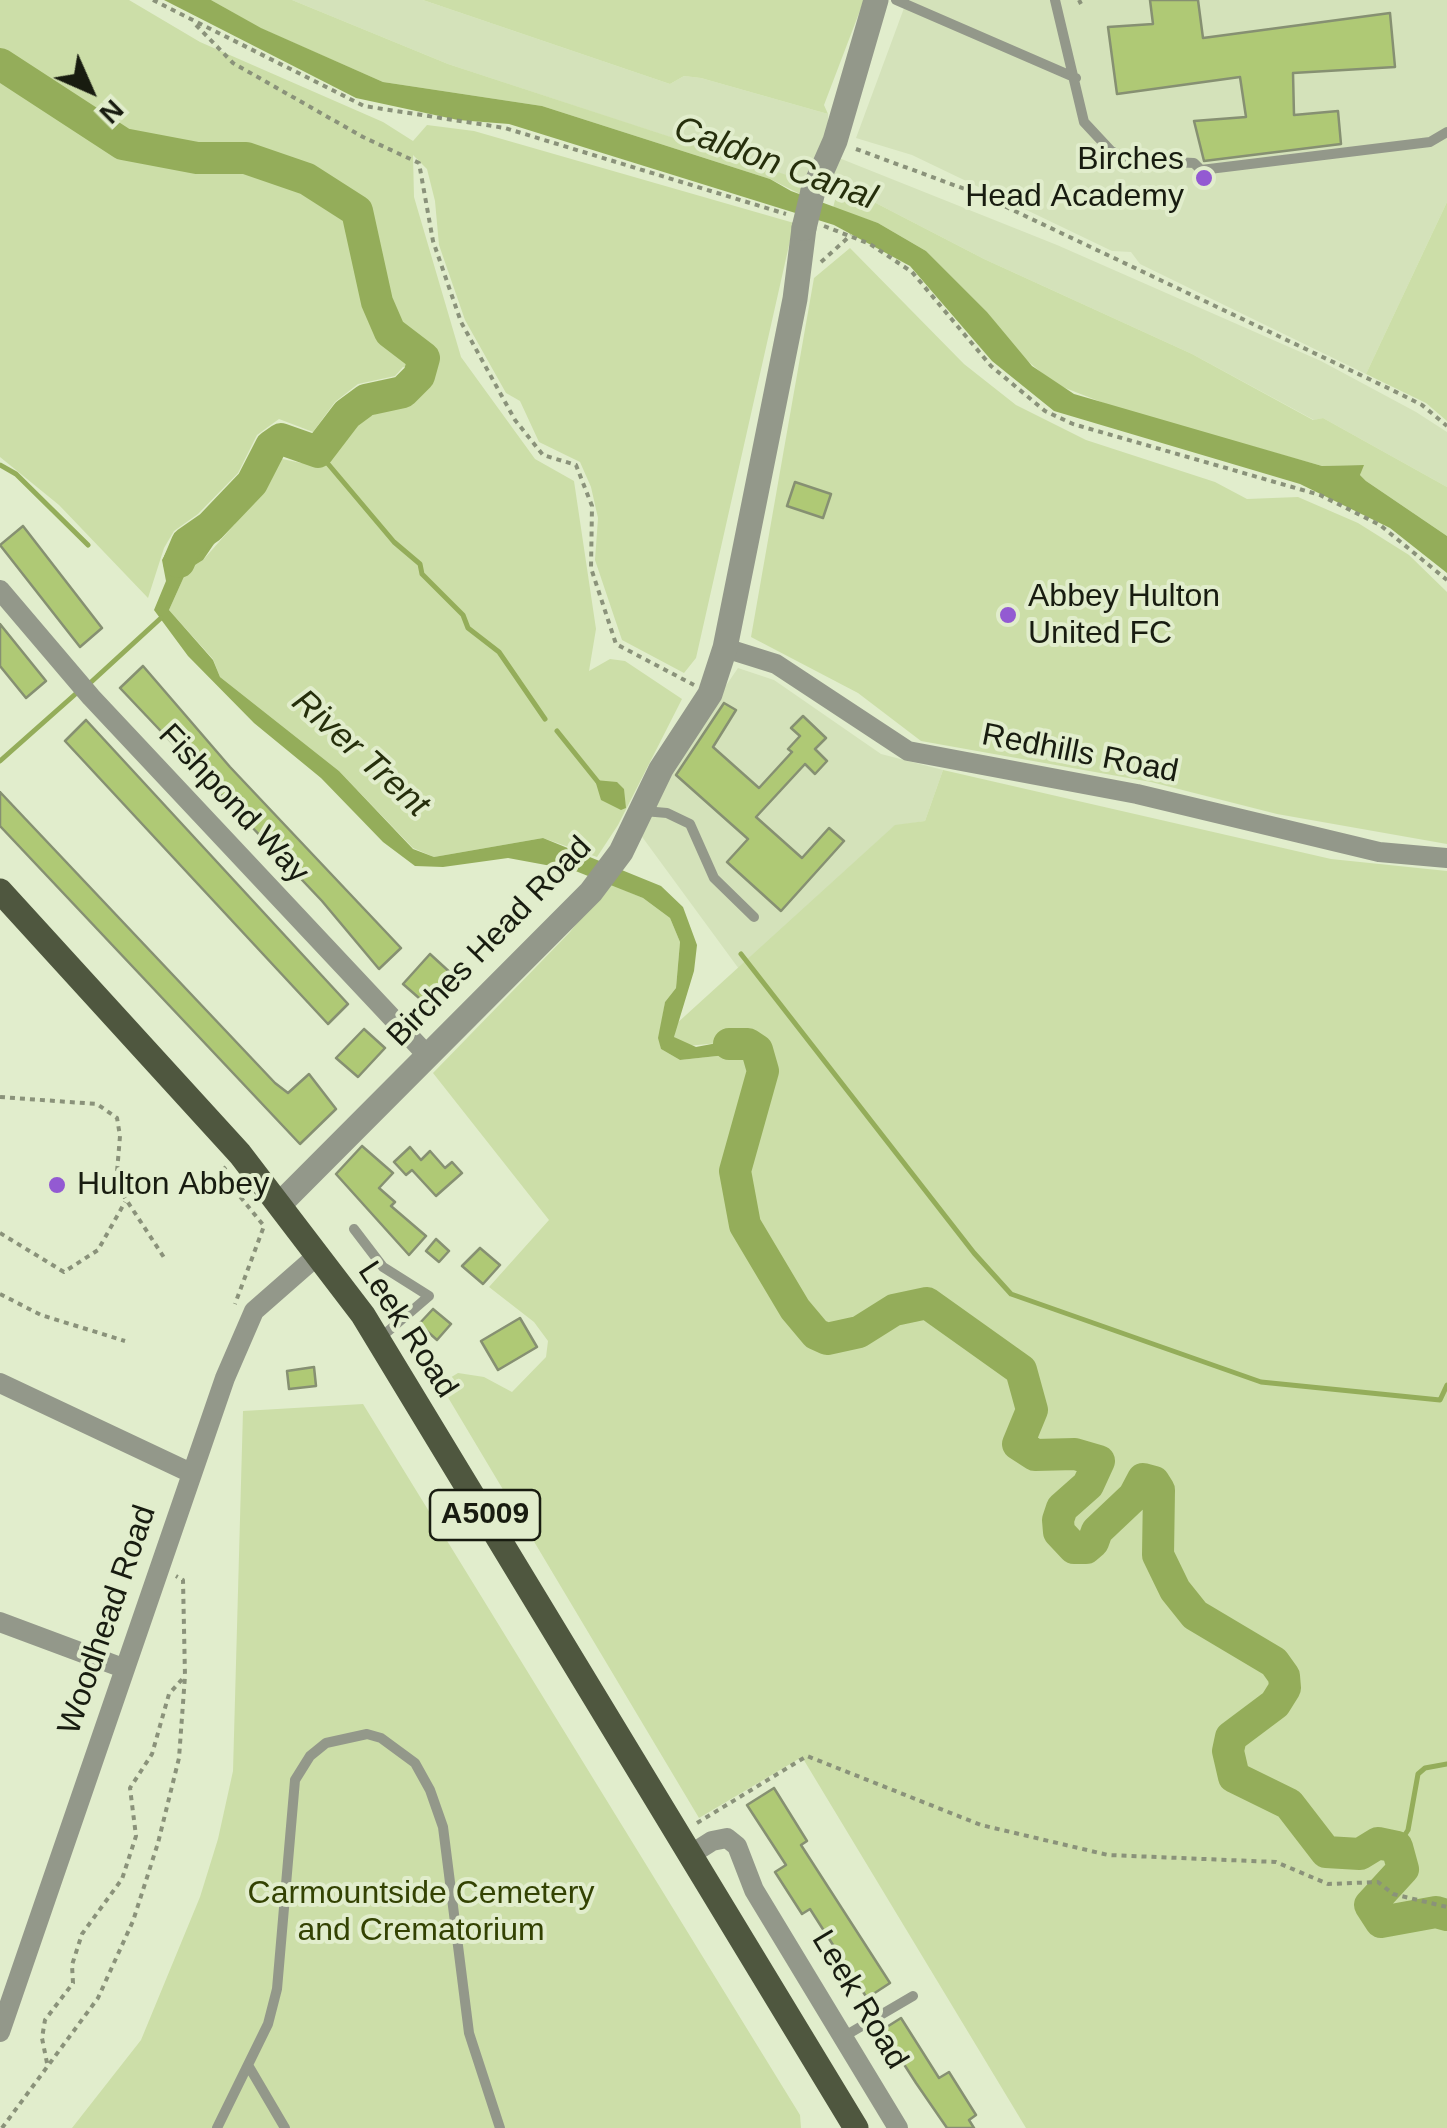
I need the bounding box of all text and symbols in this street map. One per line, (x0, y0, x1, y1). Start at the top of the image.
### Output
north arrow (40, 40, 140, 140)
text: N (93, 93, 130, 130)
water label: Caldon Canal (668, 108, 882, 220)
place label: Birches Head Academy (965, 141, 1184, 216)
marker: Birches Head Academy (1193, 167, 1215, 189)
place label: Abbey Hulton United FC (1028, 578, 1220, 653)
marker: Abbey Hulton United FC (997, 604, 1019, 626)
water label: River Trent (283, 681, 437, 827)
street label: Redhills Road (979, 716, 1181, 792)
street label: Fishpond Way (150, 717, 316, 891)
street label: Birches Head Road (380, 829, 600, 1055)
place label: Hulton Abbey (77, 1166, 269, 1204)
marker: Hulton Abbey (46, 1174, 68, 1196)
street label: Leek Road (349, 1255, 465, 1405)
road number: A5009 (430, 1490, 540, 1540)
street label: Woodhead Road (51, 1500, 165, 1740)
park label: Carmountside Cemetery and Crematorium (248, 1875, 594, 1950)
street label: Leek Road (803, 1924, 915, 2076)

